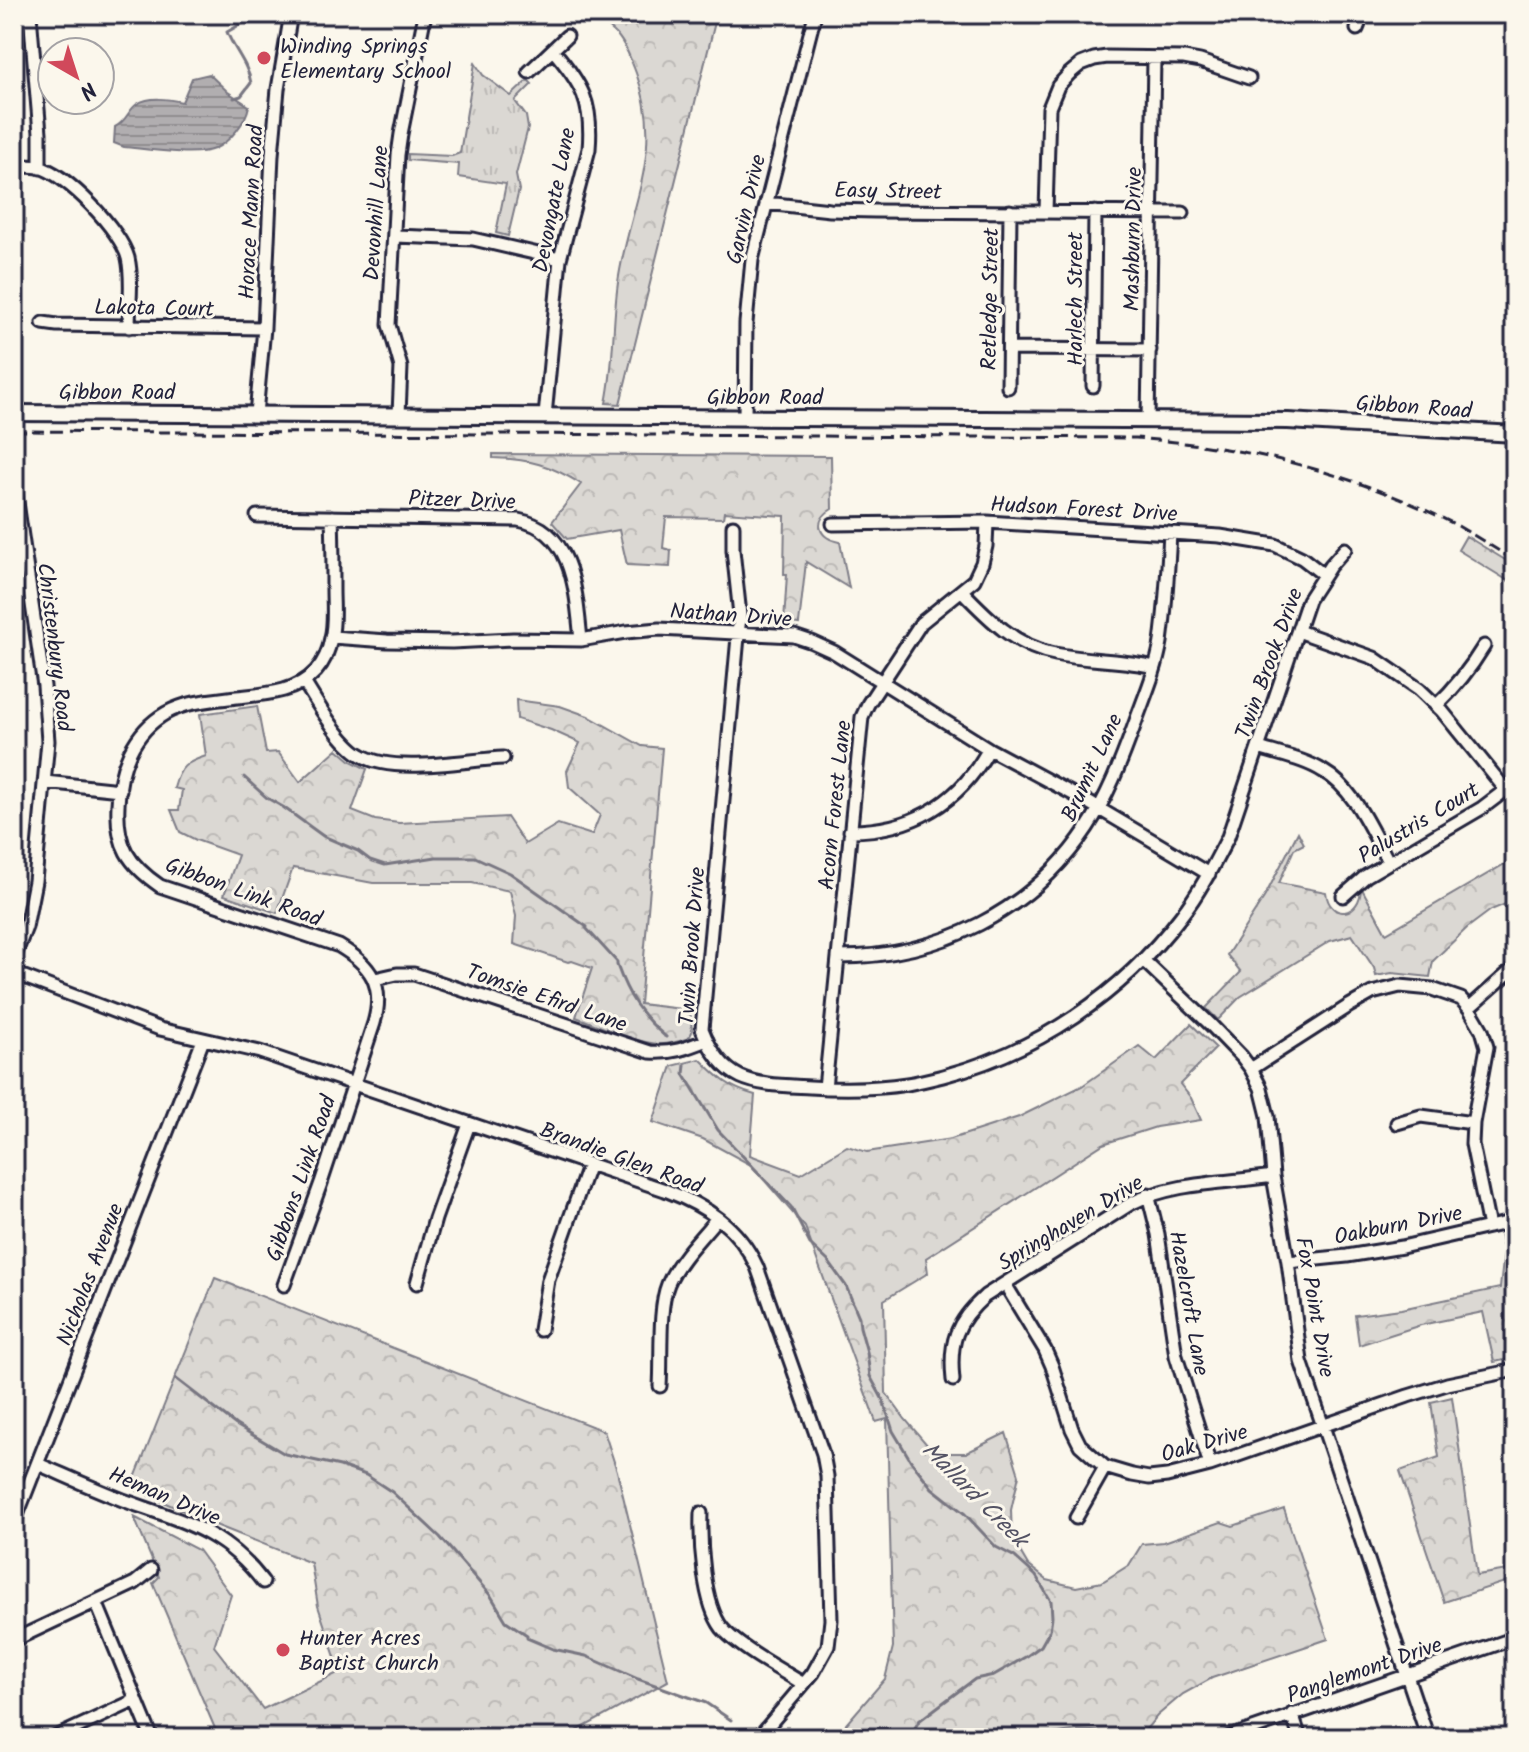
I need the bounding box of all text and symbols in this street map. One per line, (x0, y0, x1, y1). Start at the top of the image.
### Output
place label: Winding Springs Elementary School (280, 30, 452, 90)
north arrow (36, 36, 116, 116)
marker: Winding Springs Elementary School (255, 49, 273, 67)
text: N (71, 72, 103, 108)
street label: Horace Mann Road (230, 123, 275, 300)
street label: Devongate Lane (524, 125, 587, 276)
street label: Devonhill Lane (355, 144, 400, 282)
street label: Garvin Drive (718, 151, 777, 268)
street label: Mashburn Drive (1116, 166, 1153, 312)
street label: Easy Street (834, 174, 942, 211)
street label: Retledge Street (973, 227, 1010, 371)
street label: Harlech Street (1059, 232, 1094, 366)
street label: Lakota Court (94, 291, 215, 328)
street label: Gibbon Road (59, 376, 176, 411)
street label: Gibbon Road (707, 381, 824, 416)
street label: Gibbon Road (1355, 387, 1474, 430)
street label: Pitzer Drive (408, 482, 516, 521)
street label: Hudson Forest Drive (989, 488, 1178, 533)
street label: Christenbury Road (26, 561, 81, 735)
street label: Twin Brook Drive (1227, 583, 1314, 744)
street label: Nathan Drive (669, 595, 793, 638)
street label: Brumit Lane (1053, 708, 1134, 828)
street label: Acorn Forest Lane (810, 719, 863, 892)
street label: Palustris Court (1352, 774, 1487, 874)
street label: Gibbon Link Road (160, 849, 327, 938)
street label: Twin Brook Drive (671, 866, 716, 1027)
street label: Tomsie Efird Lane (461, 955, 631, 1043)
street label: Gibbons Link Road (258, 1090, 348, 1267)
street label: Brandie Glen Road (535, 1114, 709, 1205)
street label: Springhaven Drive (992, 1167, 1151, 1282)
street label: Oakburn Drive (1331, 1197, 1466, 1256)
street label: Nicholas Avenue (48, 1198, 135, 1351)
street label: Hazelcroft Lane (1158, 1228, 1218, 1379)
street label: Fox Point Drive (1284, 1235, 1343, 1380)
street label: Oak Drive (1157, 1415, 1252, 1473)
water label: Mallard Creek (911, 1433, 1039, 1560)
street label: Heman Drive (102, 1458, 226, 1537)
place label: Hunter Acres Baptist Church (299, 1622, 439, 1682)
street label: Panglemont Drive (1282, 1628, 1447, 1714)
marker: Hunter Acres Baptist Church (274, 1641, 292, 1659)

